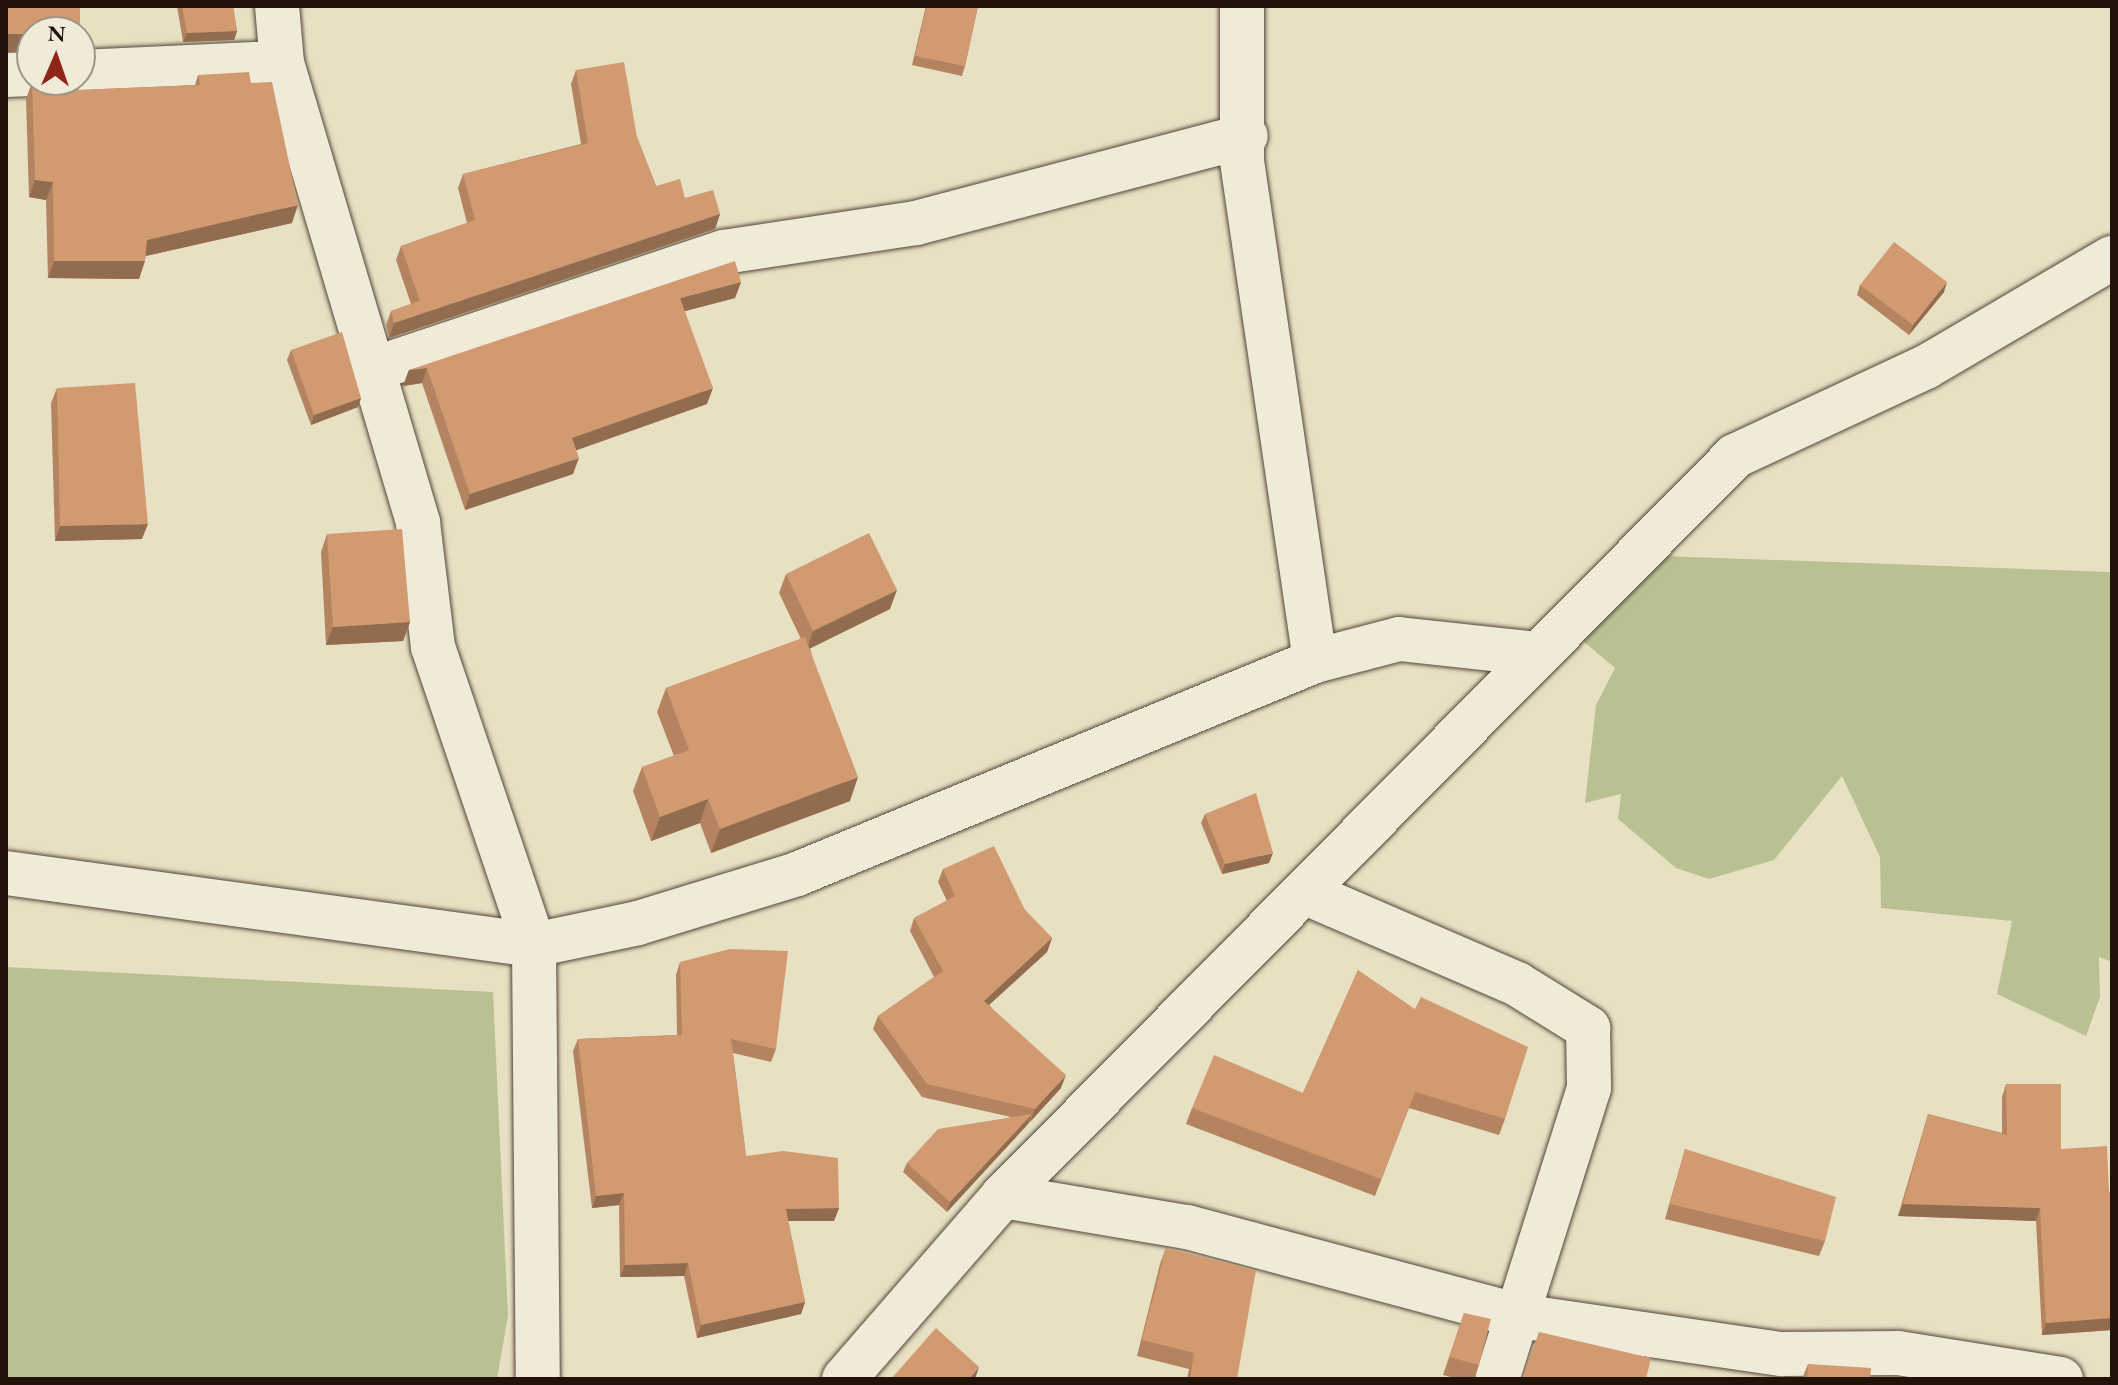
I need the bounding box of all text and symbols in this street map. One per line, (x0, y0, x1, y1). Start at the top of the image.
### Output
north arrow (16, 16, 96, 96)
text: N (47, 19, 66, 48)

